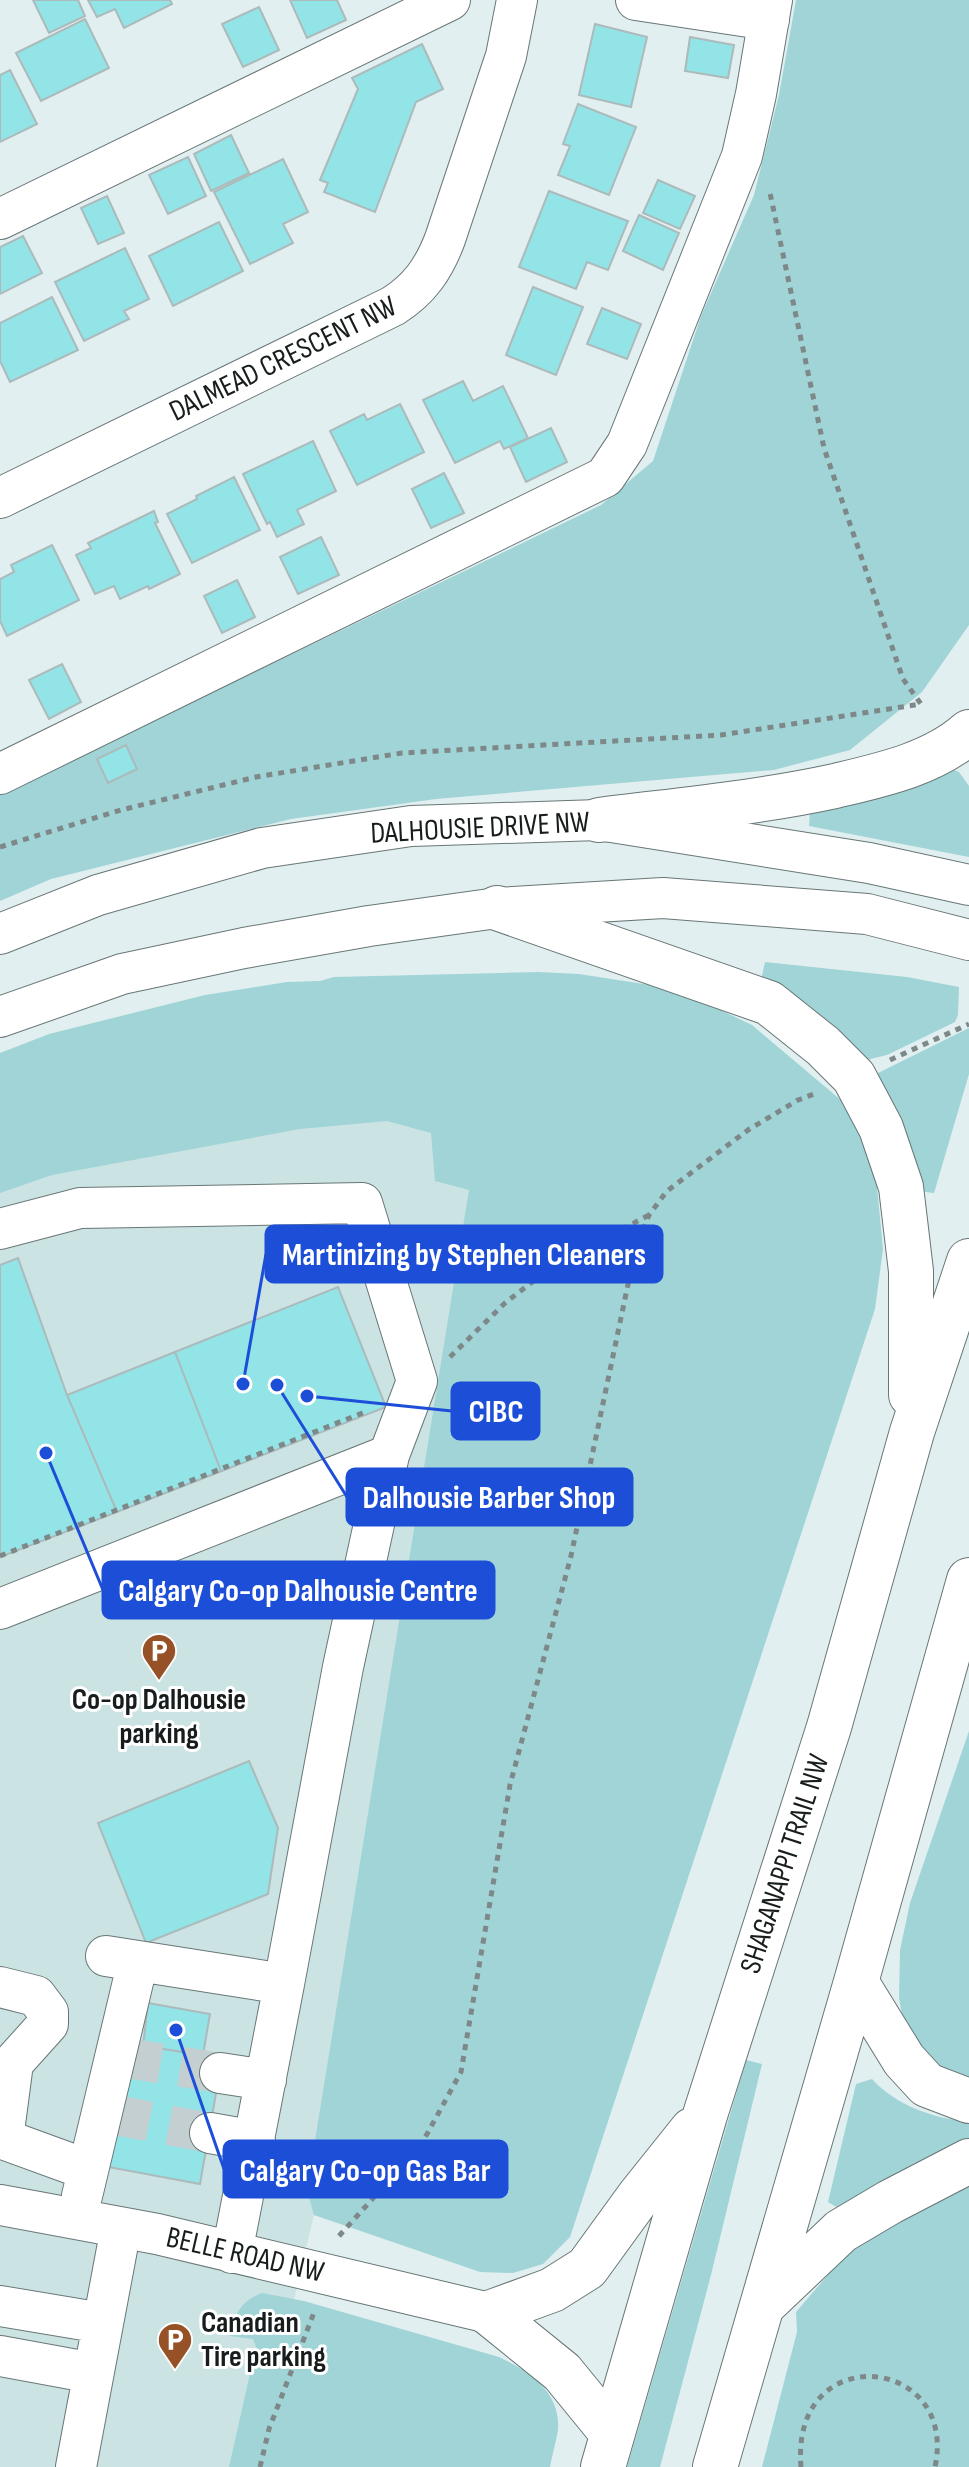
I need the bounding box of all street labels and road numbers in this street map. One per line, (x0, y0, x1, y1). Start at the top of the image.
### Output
street label: DALMEAD CRESCENT NW (164, 288, 403, 430)
street label: DALHOUSIE DRIVE NW (370, 804, 591, 852)
street label: SHAGANAPPI TRAIL NW (733, 1749, 838, 1978)
street label: BELLE ROAD NW (163, 2219, 328, 2291)

